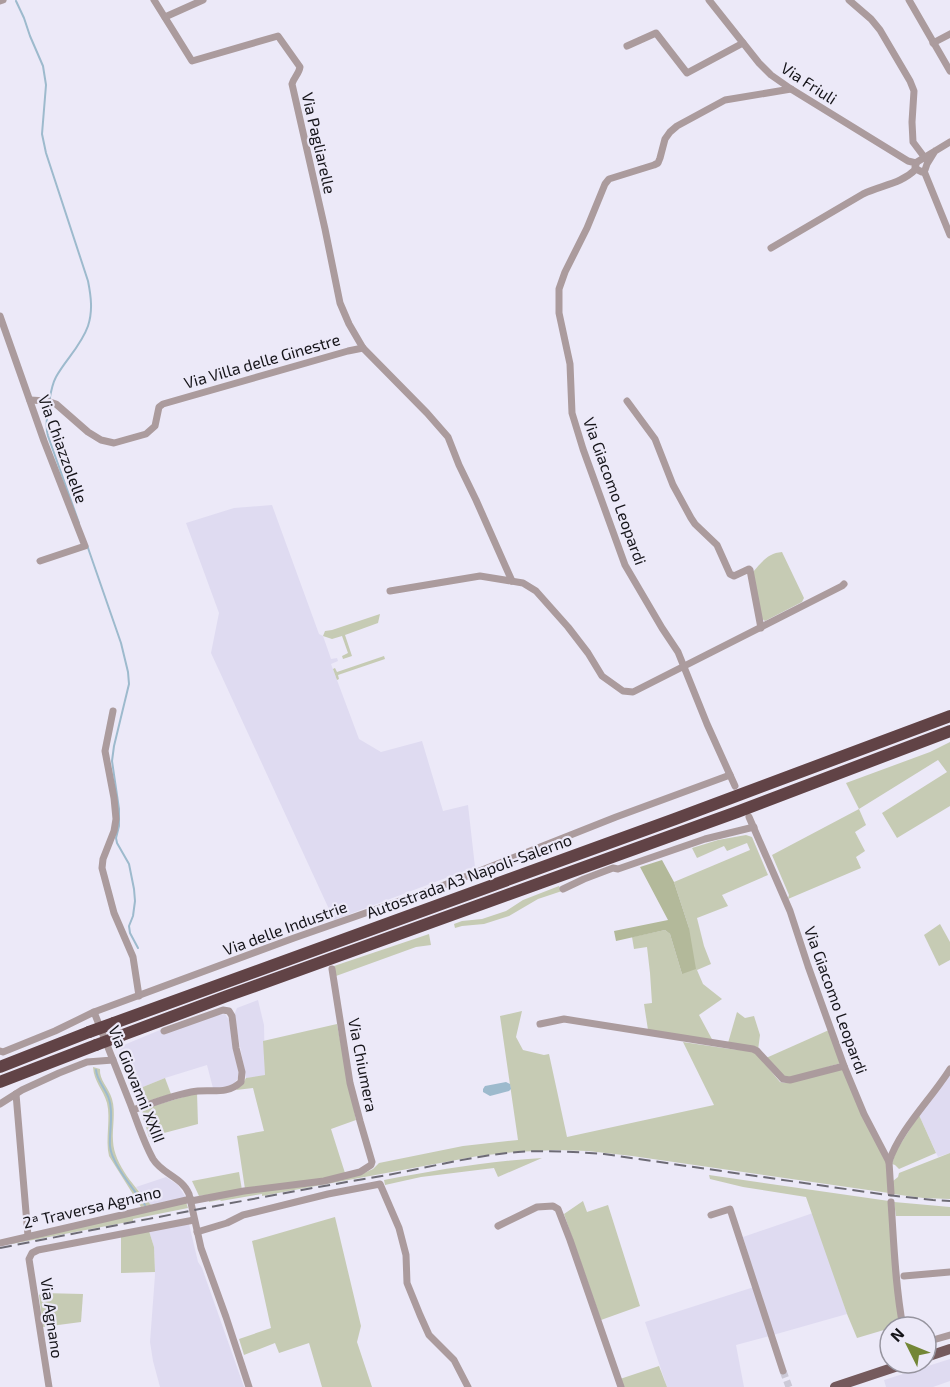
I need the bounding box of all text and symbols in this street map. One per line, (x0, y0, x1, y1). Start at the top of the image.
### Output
street label: Via Friuli (778, 58, 841, 108)
street label: Via Pagliarelle (299, 90, 340, 195)
street label: Via Villa delle Ginestre (182, 329, 342, 392)
street label: Via Chiazzolelle (35, 392, 92, 506)
street label: Via Giacomo Leopardi (580, 414, 651, 567)
street label: Autostrada A3 Napoli-Salerno (363, 829, 574, 922)
street label: Via delle Industrie (220, 896, 349, 959)
street label: Via Giacomo Leopardi (801, 923, 872, 1076)
street label: Via Chiumera (345, 1016, 382, 1114)
street label: Via Giovanni XXIII (105, 1023, 170, 1145)
street label: 2ª Traversa Agnano (21, 1181, 163, 1232)
street label: Via Agnano (37, 1276, 68, 1359)
north arrow (878, 1315, 938, 1375)
text: N (886, 1324, 908, 1345)

